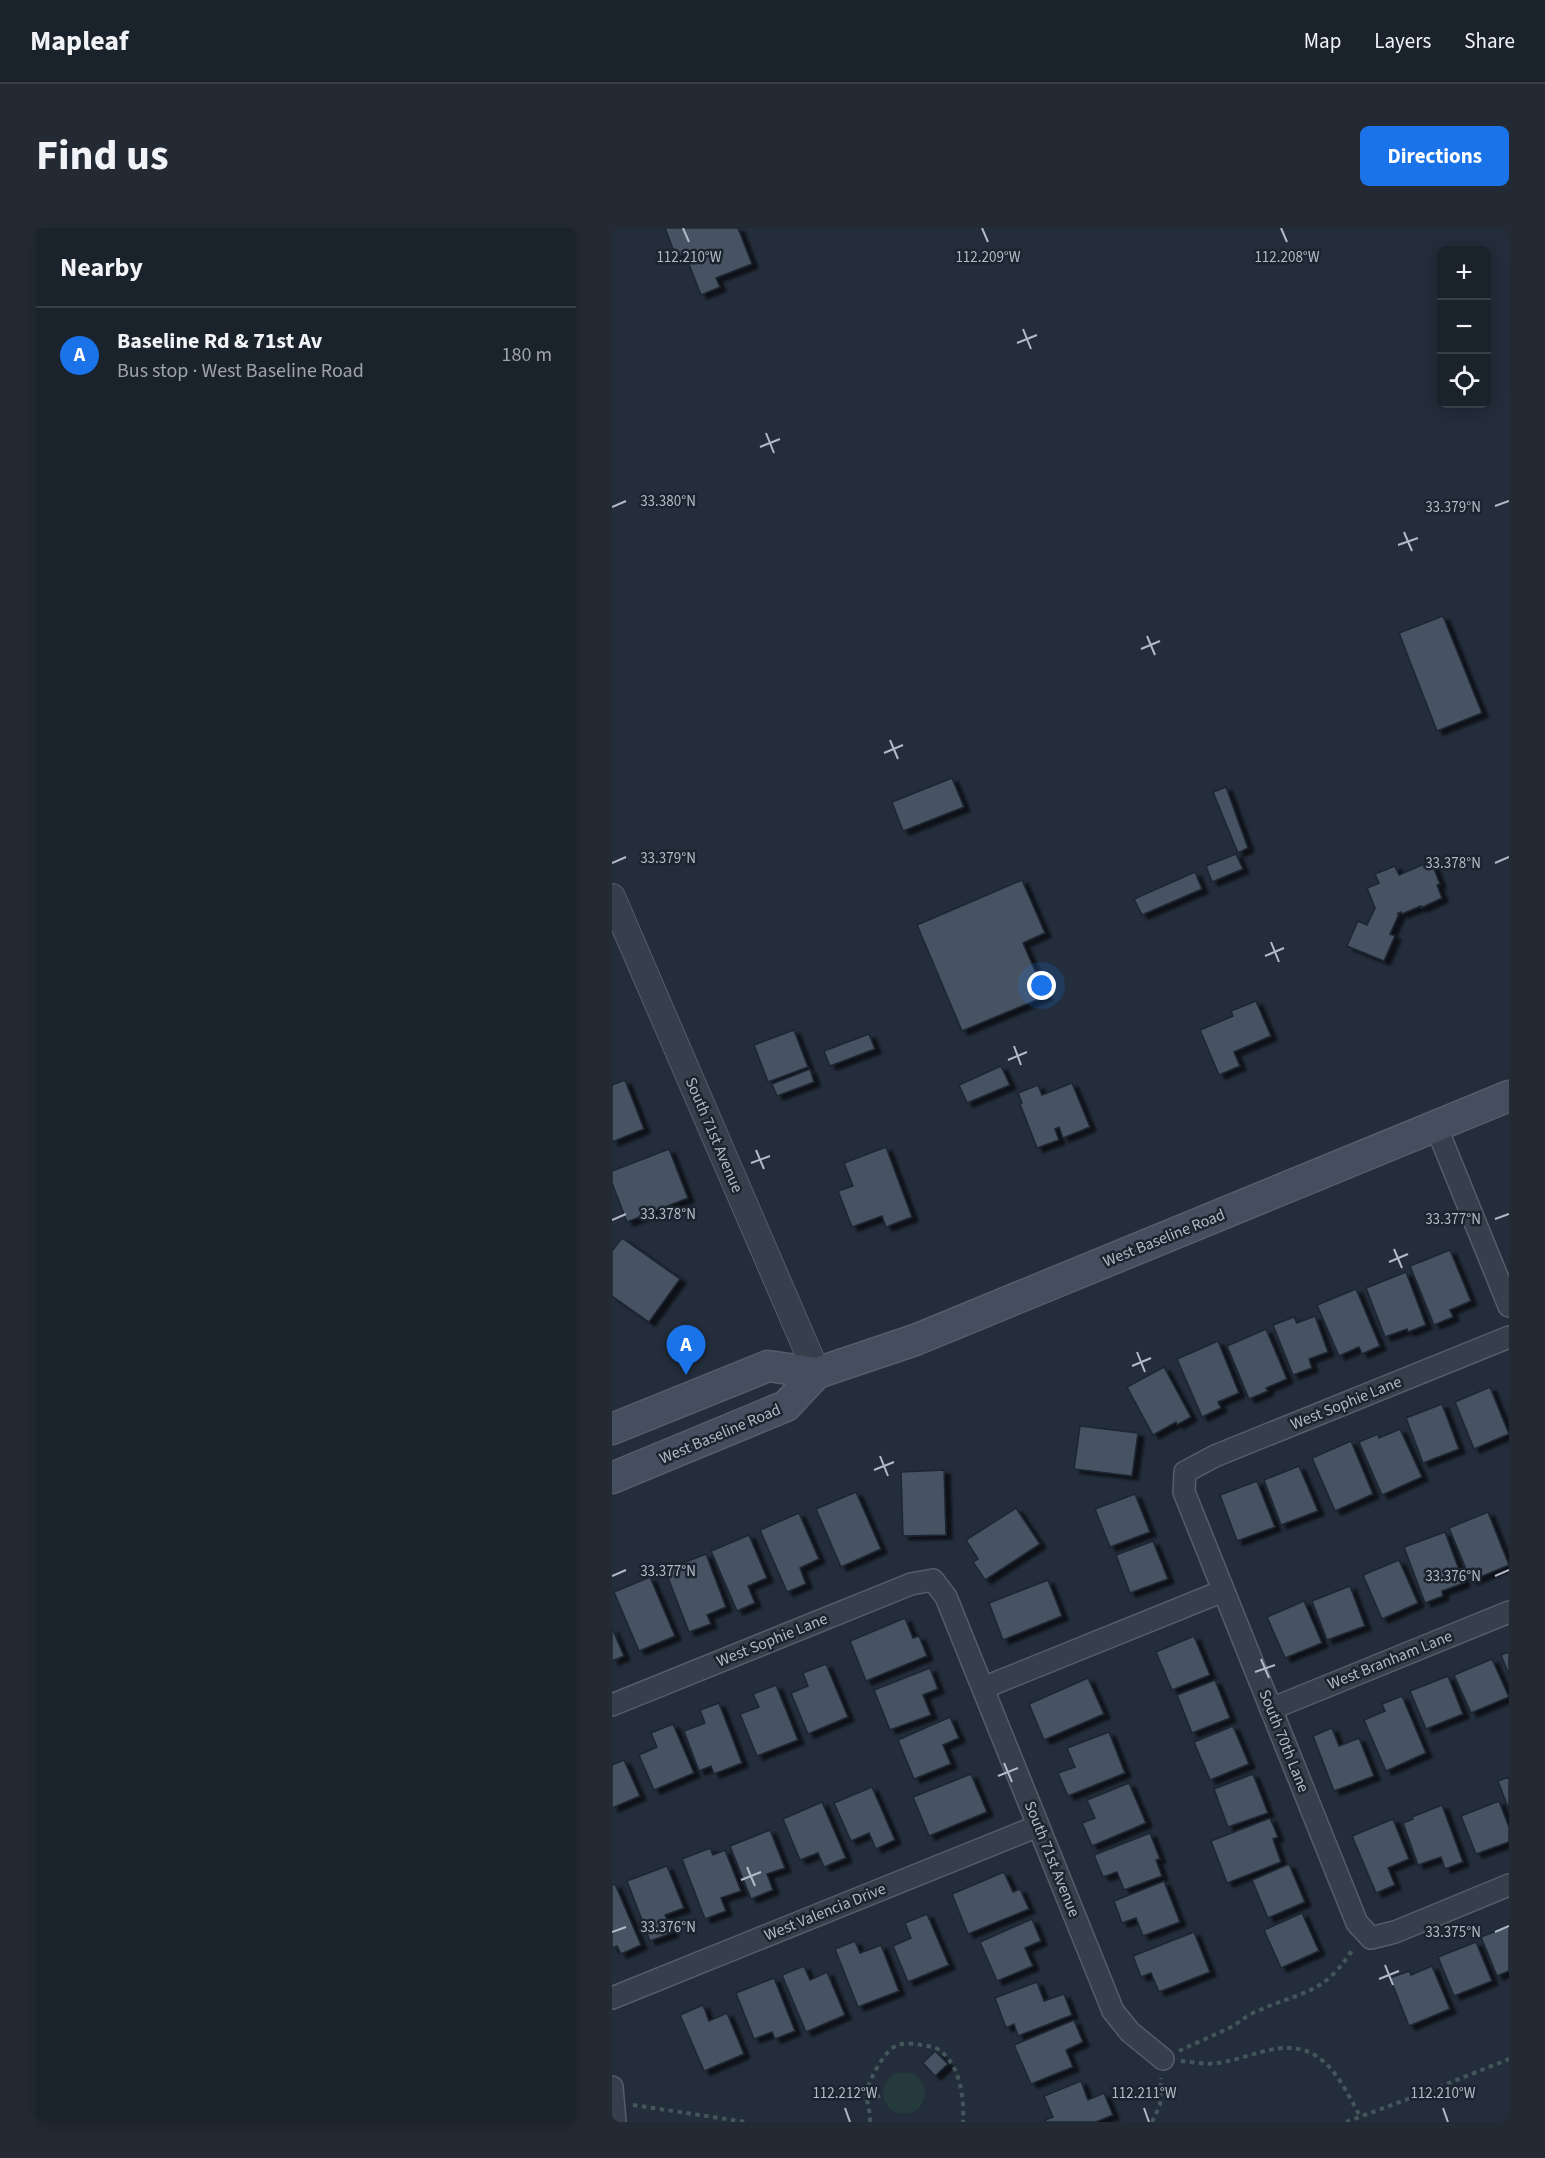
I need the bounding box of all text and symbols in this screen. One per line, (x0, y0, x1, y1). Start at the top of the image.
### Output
text: Mapleaf (30, 21, 129, 61)
text: Map (1304, 26, 1341, 56)
text: Layers (1374, 26, 1431, 56)
text: Share (1464, 26, 1515, 56)
text: Find us (36, 126, 169, 186)
button: Directions (1360, 126, 1509, 186)
map controls (1437, 246, 1491, 408)
button: + (1437, 246, 1491, 300)
text: 112.210°W (656, 247, 722, 268)
text: 112.209°W (955, 247, 1021, 268)
text: 112.208°W (1254, 247, 1320, 268)
text: Nearby (60, 249, 143, 286)
button: − (1437, 300, 1491, 354)
text: Baseline Rd & 71st Av (117, 325, 322, 357)
text: A (74, 341, 85, 369)
text: 180 m (502, 341, 552, 369)
button: locate (1437, 354, 1491, 408)
text: Bus stop · West Baseline Road (117, 357, 364, 385)
text: 33.380°N (640, 491, 696, 512)
text: 33.379°N (1425, 497, 1481, 518)
text: 33.379°N (640, 848, 696, 869)
text: 33.378°N (1425, 853, 1481, 874)
your location (1027, 971, 1056, 1000)
street label: South 71st Avenue (680, 1074, 748, 1196)
street label: West Baseline Road (1100, 1203, 1228, 1273)
text: 33.378°N (640, 1204, 696, 1225)
text: 33.377°N (1425, 1209, 1481, 1230)
pin: A (666, 1326, 706, 1375)
street label: West Sophie Lane (1287, 1371, 1405, 1435)
street label: West Baseline Road (656, 1399, 784, 1469)
text: 33.377°N (640, 1561, 696, 1582)
text: 33.376°N (1425, 1566, 1481, 1587)
street label: West Sophie Lane (713, 1608, 831, 1672)
street label: West Branham Lane (1324, 1625, 1456, 1695)
street label: South 70th Lane (1253, 1686, 1315, 1796)
street label: South 71st Avenue (1019, 1798, 1085, 1920)
street label: West Valencia Drive (761, 1878, 889, 1946)
text: 33.376°N (640, 1917, 696, 1938)
text: 33.375°N (1425, 1922, 1481, 1943)
text: 112.212°W (812, 2083, 878, 2104)
text: 112.211°W (1111, 2083, 1177, 2104)
text: 112.210°W (1410, 2083, 1476, 2104)

